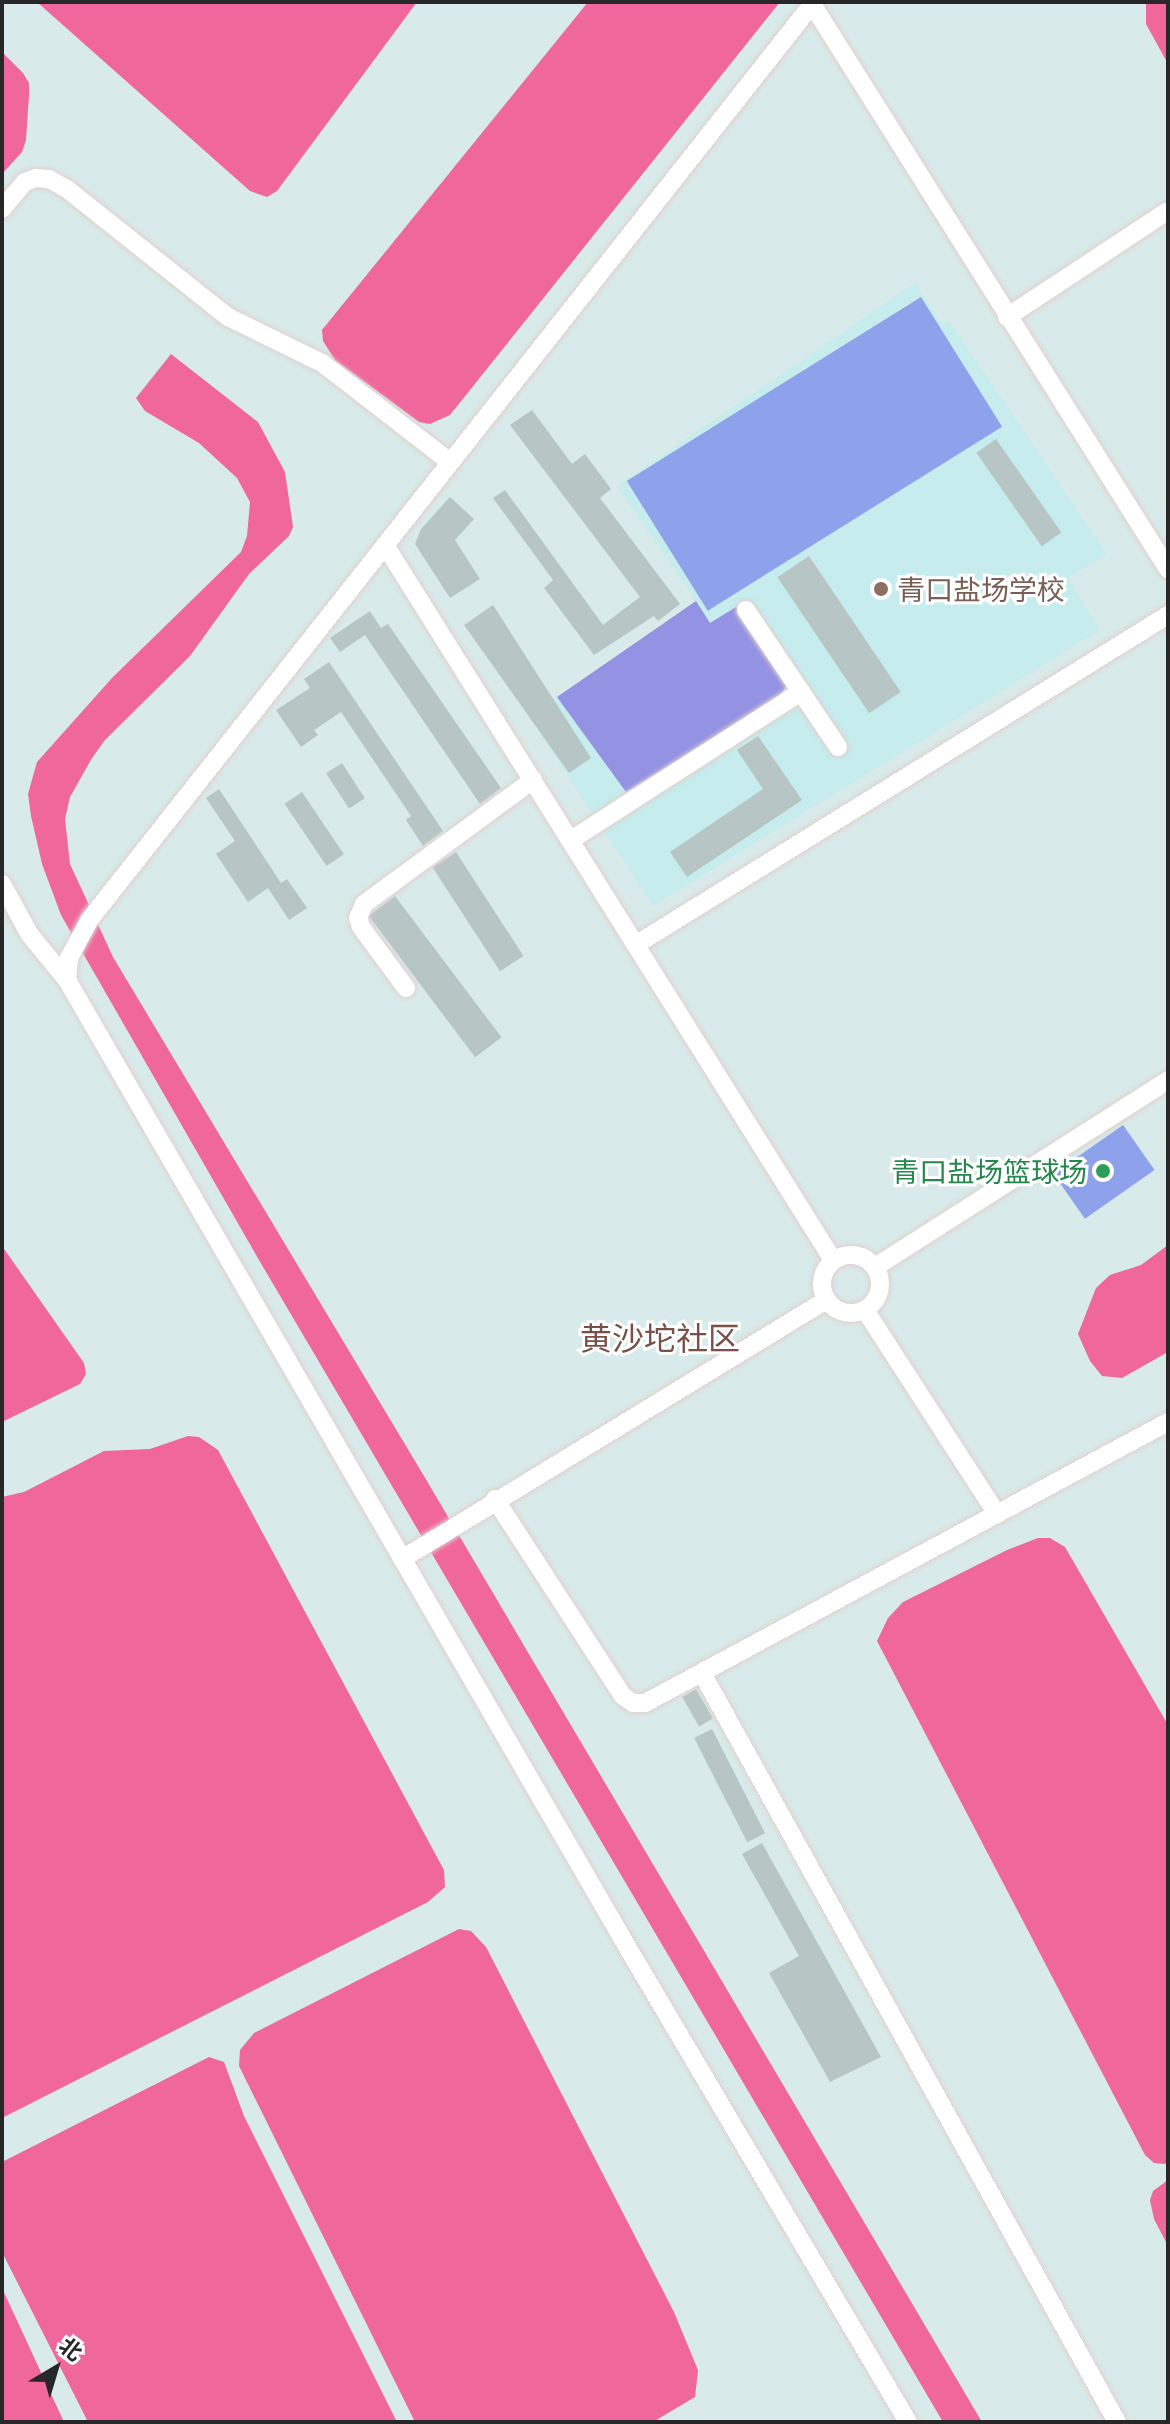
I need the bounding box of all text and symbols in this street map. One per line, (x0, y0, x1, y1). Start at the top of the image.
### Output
place label: 青口盐场学校 (897, 572, 1065, 606)
marker: 青口盐场学校 (872, 580, 890, 598)
place label: 青口盐场篮球场 (891, 1154, 1087, 1188)
marker: 青口盐场篮球场 (1094, 1162, 1112, 1180)
district label: 黄沙坨社区 (580, 1319, 740, 1357)
north arrow (16, 2328, 96, 2408)
text: 北 (53, 2330, 89, 2368)

